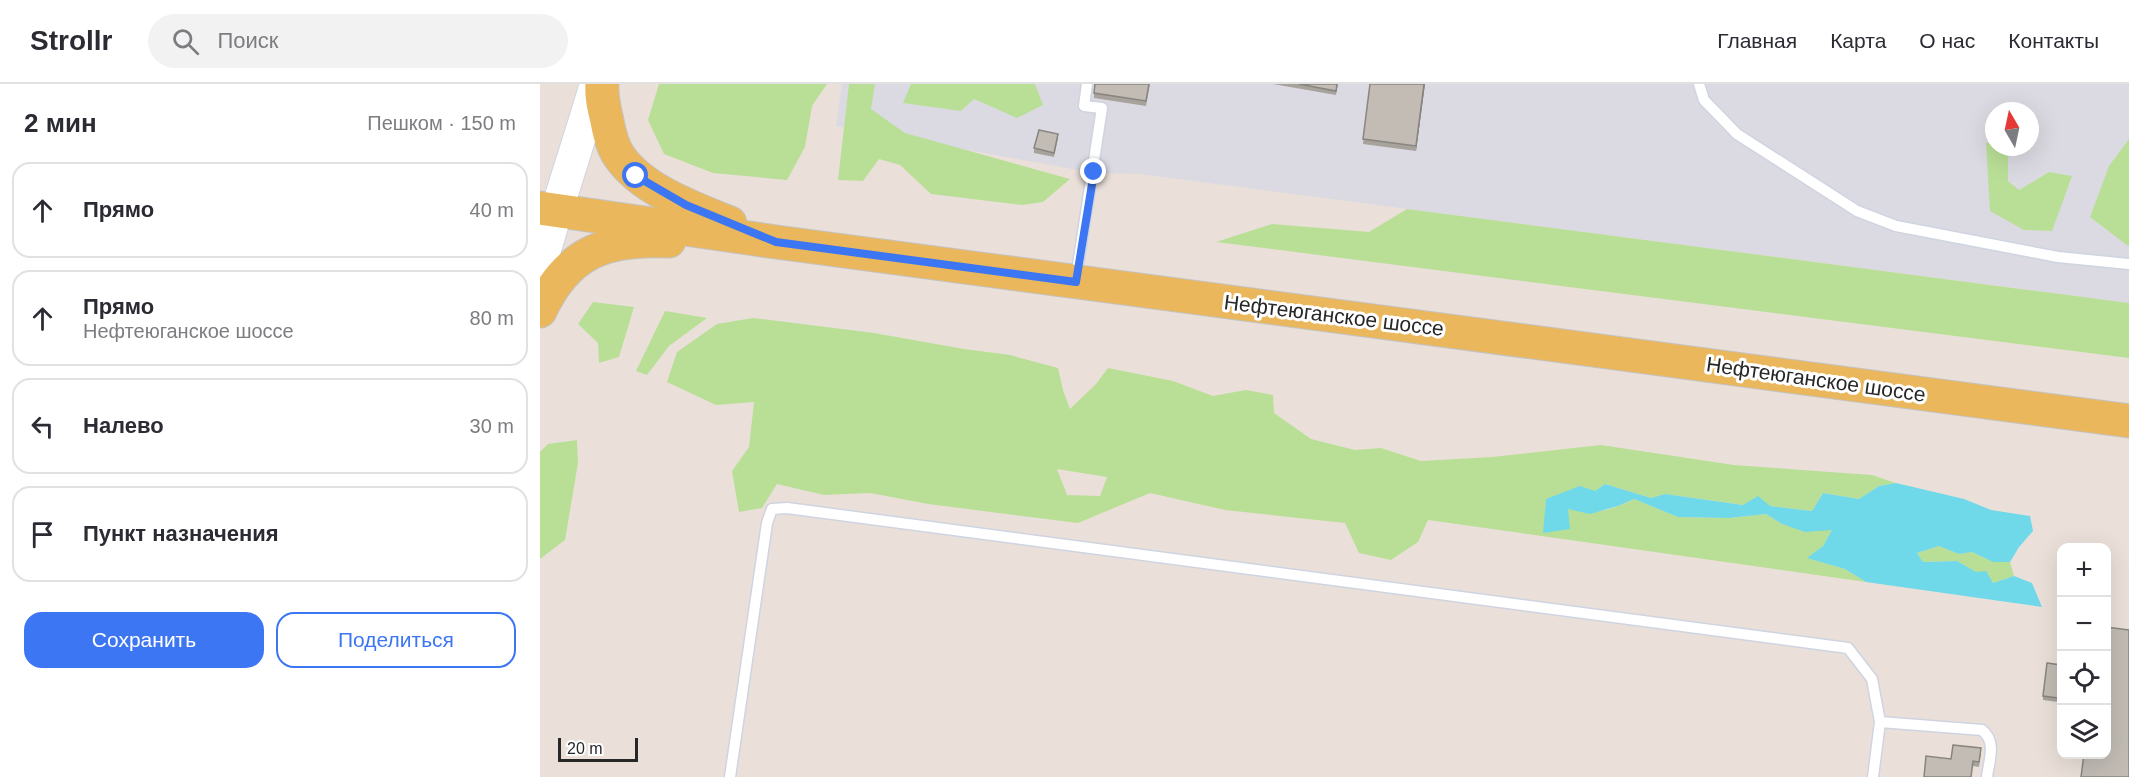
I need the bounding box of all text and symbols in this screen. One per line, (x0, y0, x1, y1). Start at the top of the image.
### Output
search box (148, 14, 568, 68)
text: Strollr (30, 25, 112, 56)
icon: search (169, 25, 202, 58)
text: Поиск (217, 28, 278, 53)
text: Главная (1717, 29, 1797, 52)
text: Карта (1830, 29, 1886, 52)
text: О нас (1919, 29, 1975, 52)
text: Контакты (2008, 29, 2099, 52)
north arrow (1985, 102, 2039, 156)
text: 2 мин (24, 108, 97, 138)
text: Пешком · 150 m (367, 112, 516, 134)
route end (1080, 158, 1106, 184)
route start (622, 162, 648, 188)
icon: ahead (26, 194, 59, 227)
text: Прямо (83, 197, 154, 222)
text: 40 m (470, 199, 514, 221)
street label: Нефтеюганское шоссе (1223, 290, 1445, 340)
text: Прямо (83, 294, 154, 319)
icon: ahead (26, 302, 59, 335)
text: 80 m (470, 307, 514, 329)
text: Нефтеюганское шоссе (83, 320, 294, 342)
street label: Нефтеюганское шоссе (1705, 352, 1927, 406)
icon: left (26, 410, 59, 443)
text: Налево (83, 413, 164, 438)
text: 30 m (470, 415, 514, 437)
icon: arrive (26, 518, 59, 551)
text: Пункт назначения (83, 521, 279, 546)
map controls (2057, 543, 2111, 759)
button: + (2057, 543, 2111, 597)
button: − (2057, 597, 2111, 651)
button: Сохранить (24, 612, 264, 668)
button: Поделиться (276, 612, 516, 668)
button: locate (2057, 651, 2111, 705)
button: layers (2057, 705, 2111, 759)
scale bar (558, 735, 638, 762)
text: 20 m (567, 740, 603, 757)

